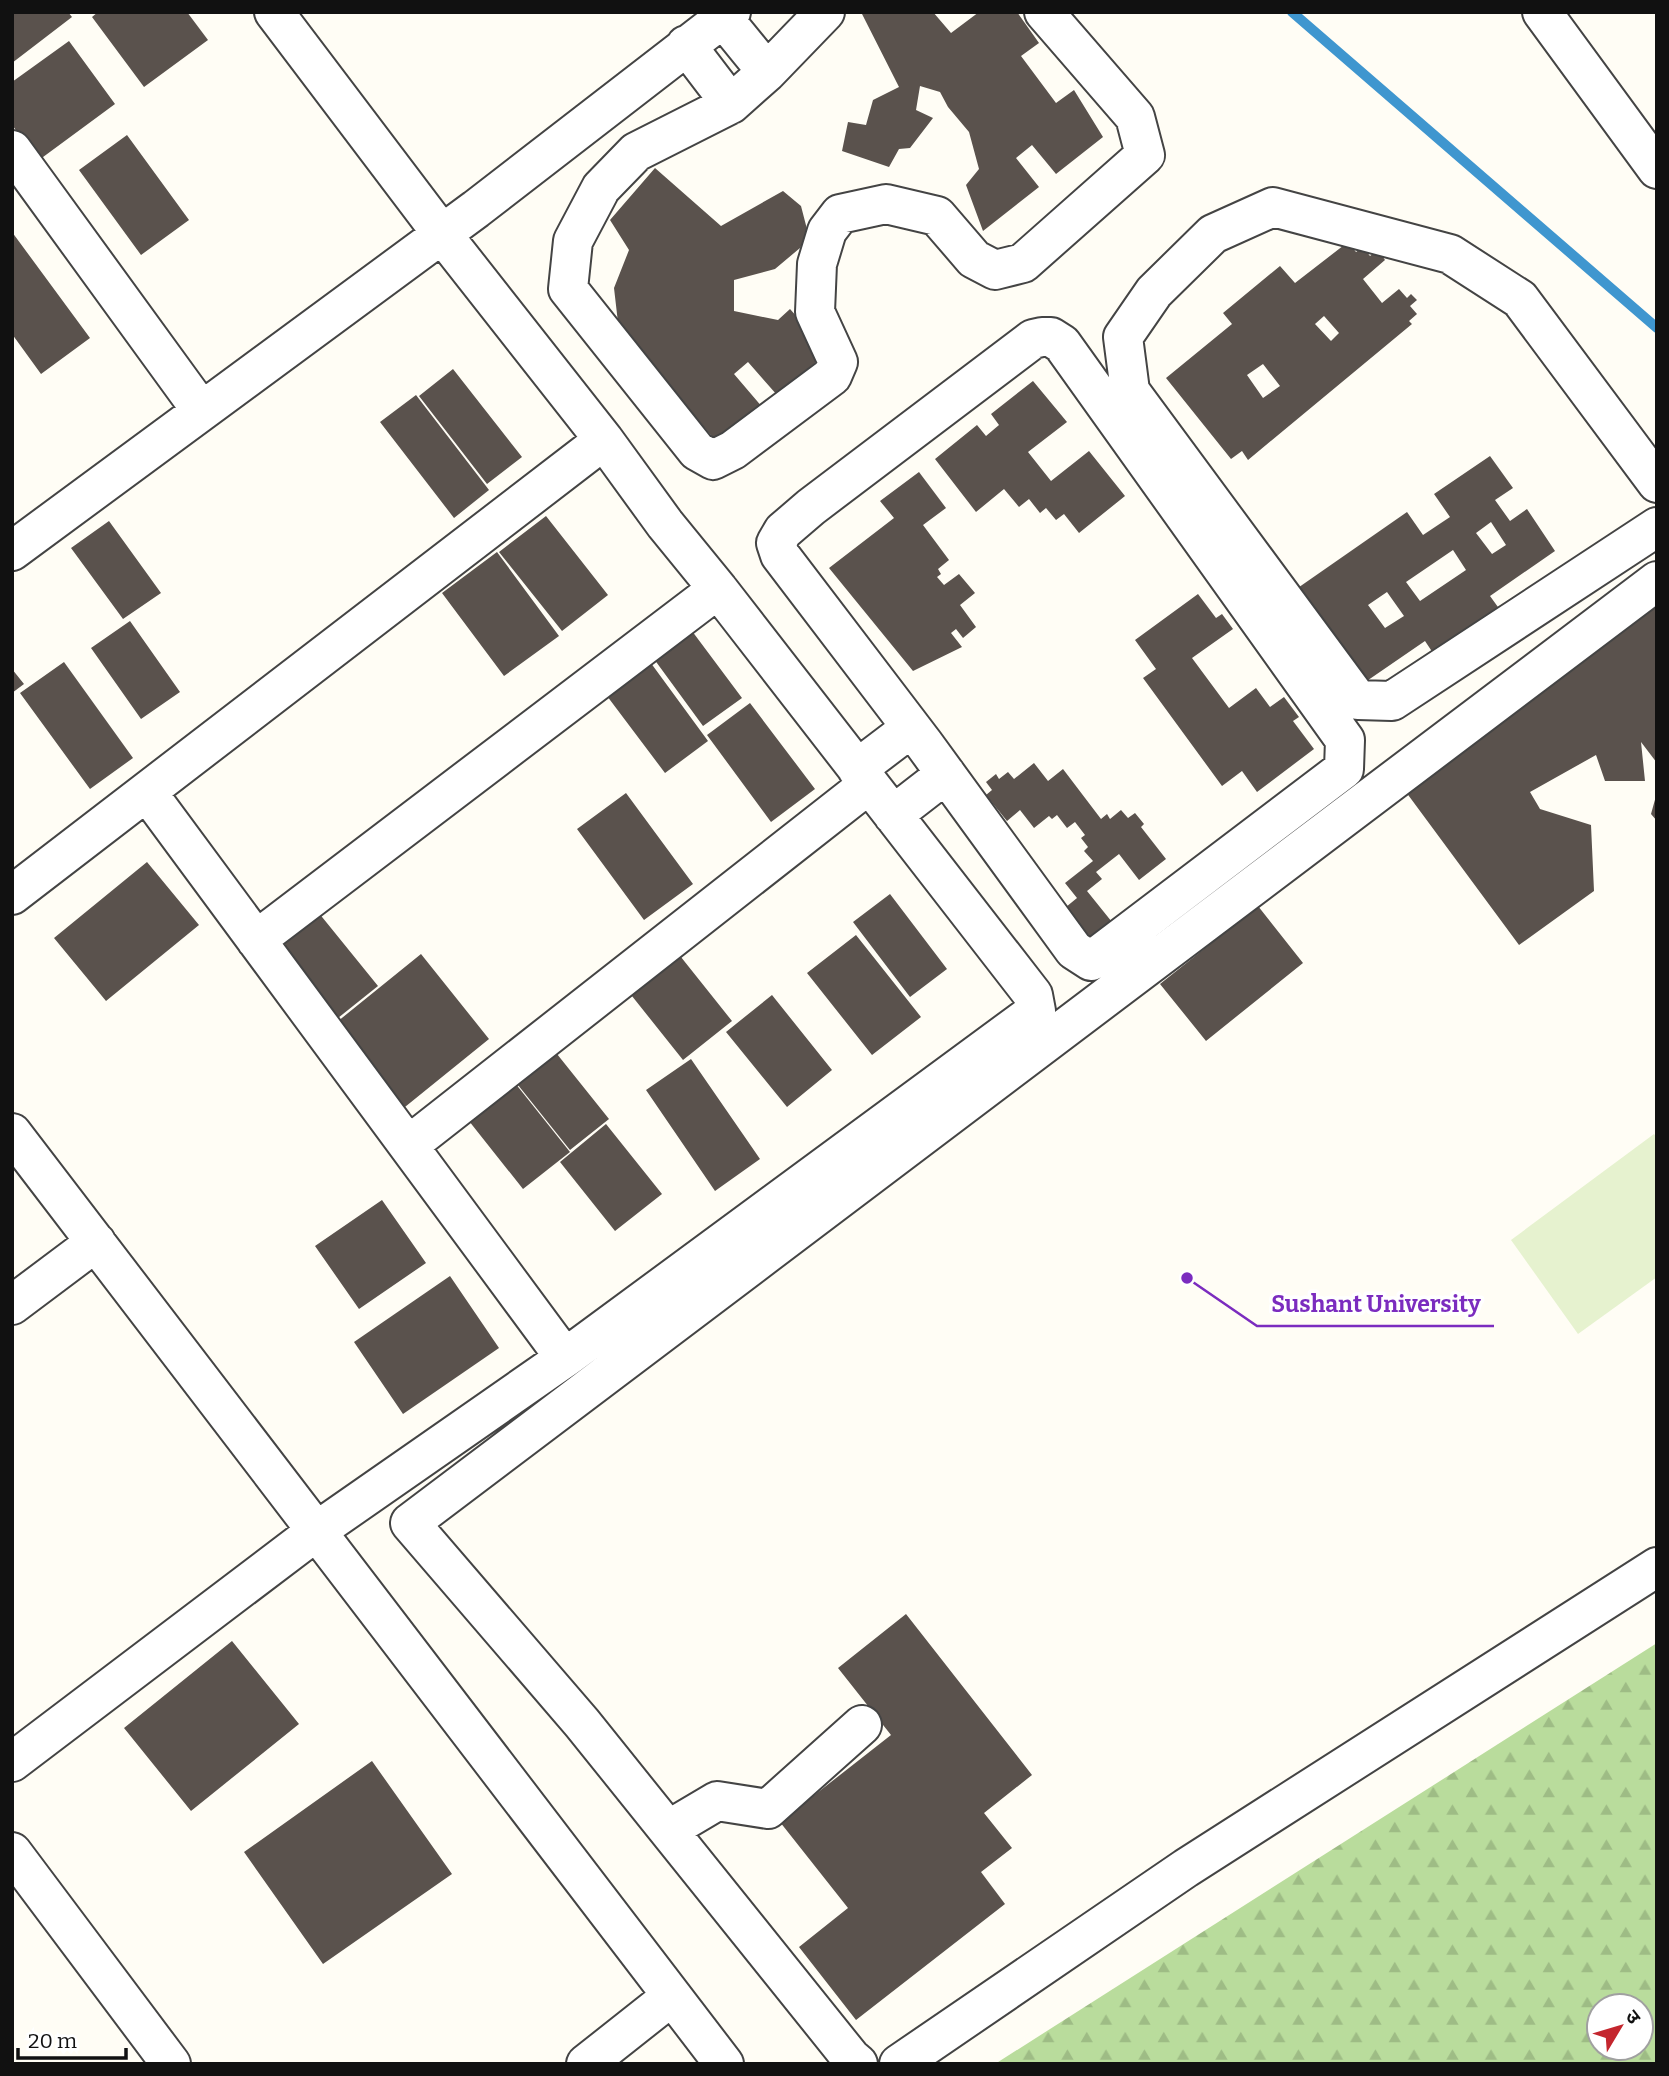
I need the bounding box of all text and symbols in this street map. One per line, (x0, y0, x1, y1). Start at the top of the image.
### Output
callout: Sushant University (1257, 1282, 1494, 1326)
text: Sushant University (1271, 1290, 1481, 1318)
north arrow (1585, 1992, 1655, 2062)
text: उ (1621, 2005, 1646, 2029)
scale bar (18, 2016, 126, 2060)
text: 20 m (28, 2028, 77, 2054)

